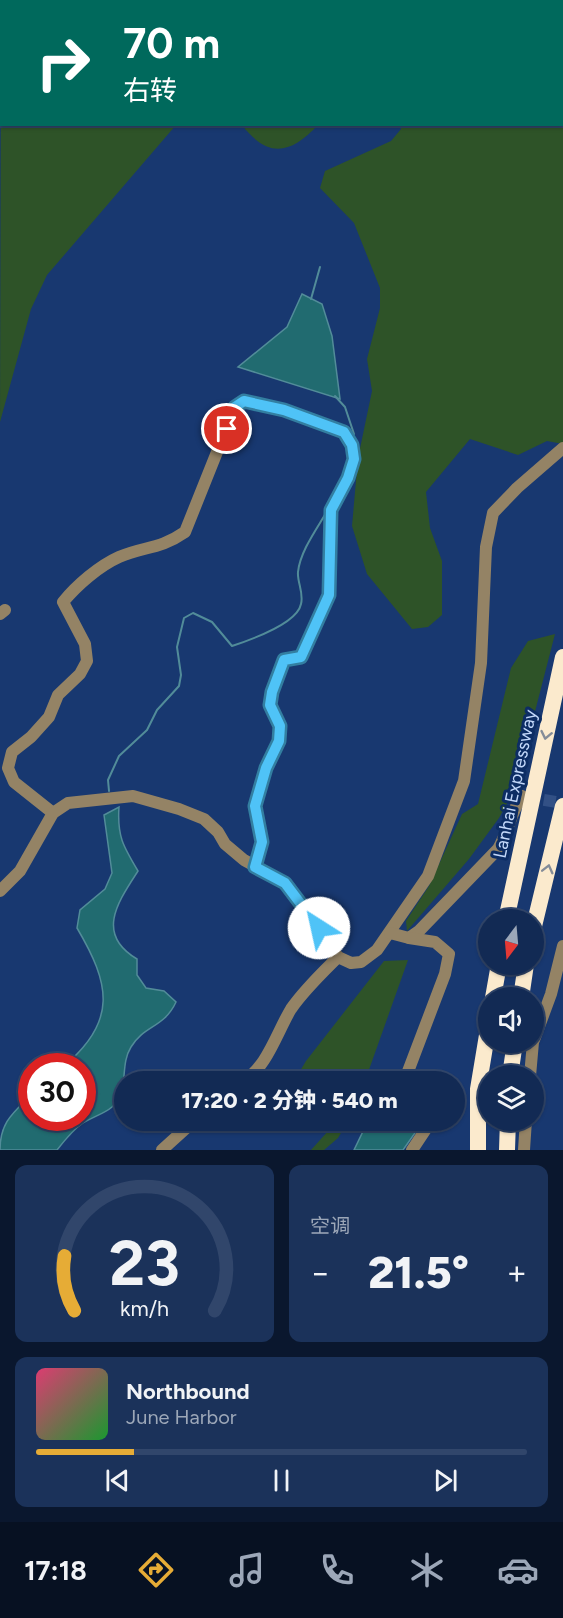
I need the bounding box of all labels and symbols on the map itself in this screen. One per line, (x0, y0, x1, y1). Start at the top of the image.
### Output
pin (201, 403, 252, 454)
street label: Lanhai Expressway (489, 707, 542, 860)
one-way arrow (540, 729, 553, 739)
one-way arrow (540, 864, 553, 874)
position arrow (287, 896, 351, 960)
north arrow (478, 909, 544, 975)
speed limit sign: 30 (18, 1053, 96, 1131)

